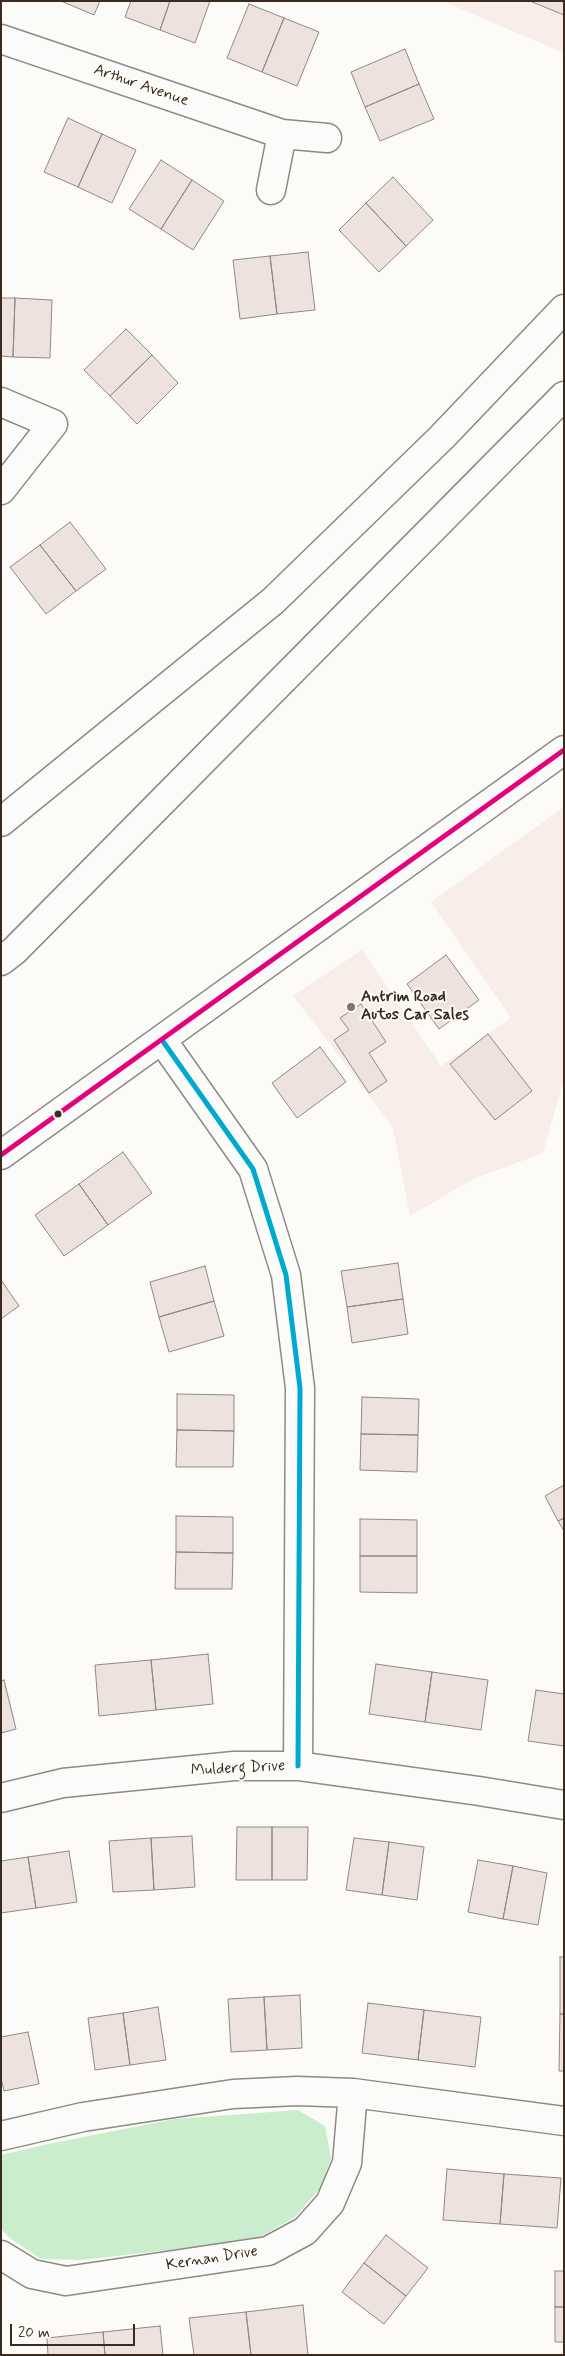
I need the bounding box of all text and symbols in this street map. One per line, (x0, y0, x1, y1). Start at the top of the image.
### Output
street label: Arthur Avenue (91, 61, 191, 111)
place label: Antrim Road Autos Car Sales (361, 988, 469, 1026)
marker: Antrim Road Autos Car Sales (345, 1001, 357, 1013)
unlabelled marker (53, 1109, 63, 1119)
street label: Mulderg Drive (190, 1757, 286, 1781)
street label: Kernan Drive (165, 2242, 259, 2276)
scale bar (12, 2314, 138, 2346)
text: 20 m (18, 2323, 50, 2343)

